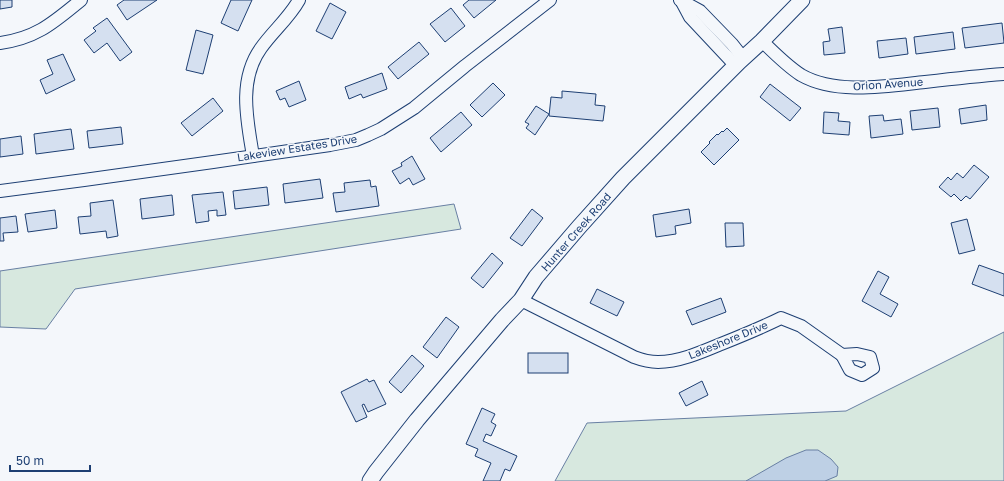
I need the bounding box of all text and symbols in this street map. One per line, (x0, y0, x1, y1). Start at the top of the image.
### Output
street label: Orion Avenue (852, 75, 923, 92)
street label: Lakeview Estates Drive (236, 132, 358, 163)
street label: Hunter Creek Road (538, 190, 613, 274)
street label: Lakeshore Drive (686, 318, 770, 361)
scale bar (10, 447, 90, 473)
text: 50 m (16, 453, 44, 468)

